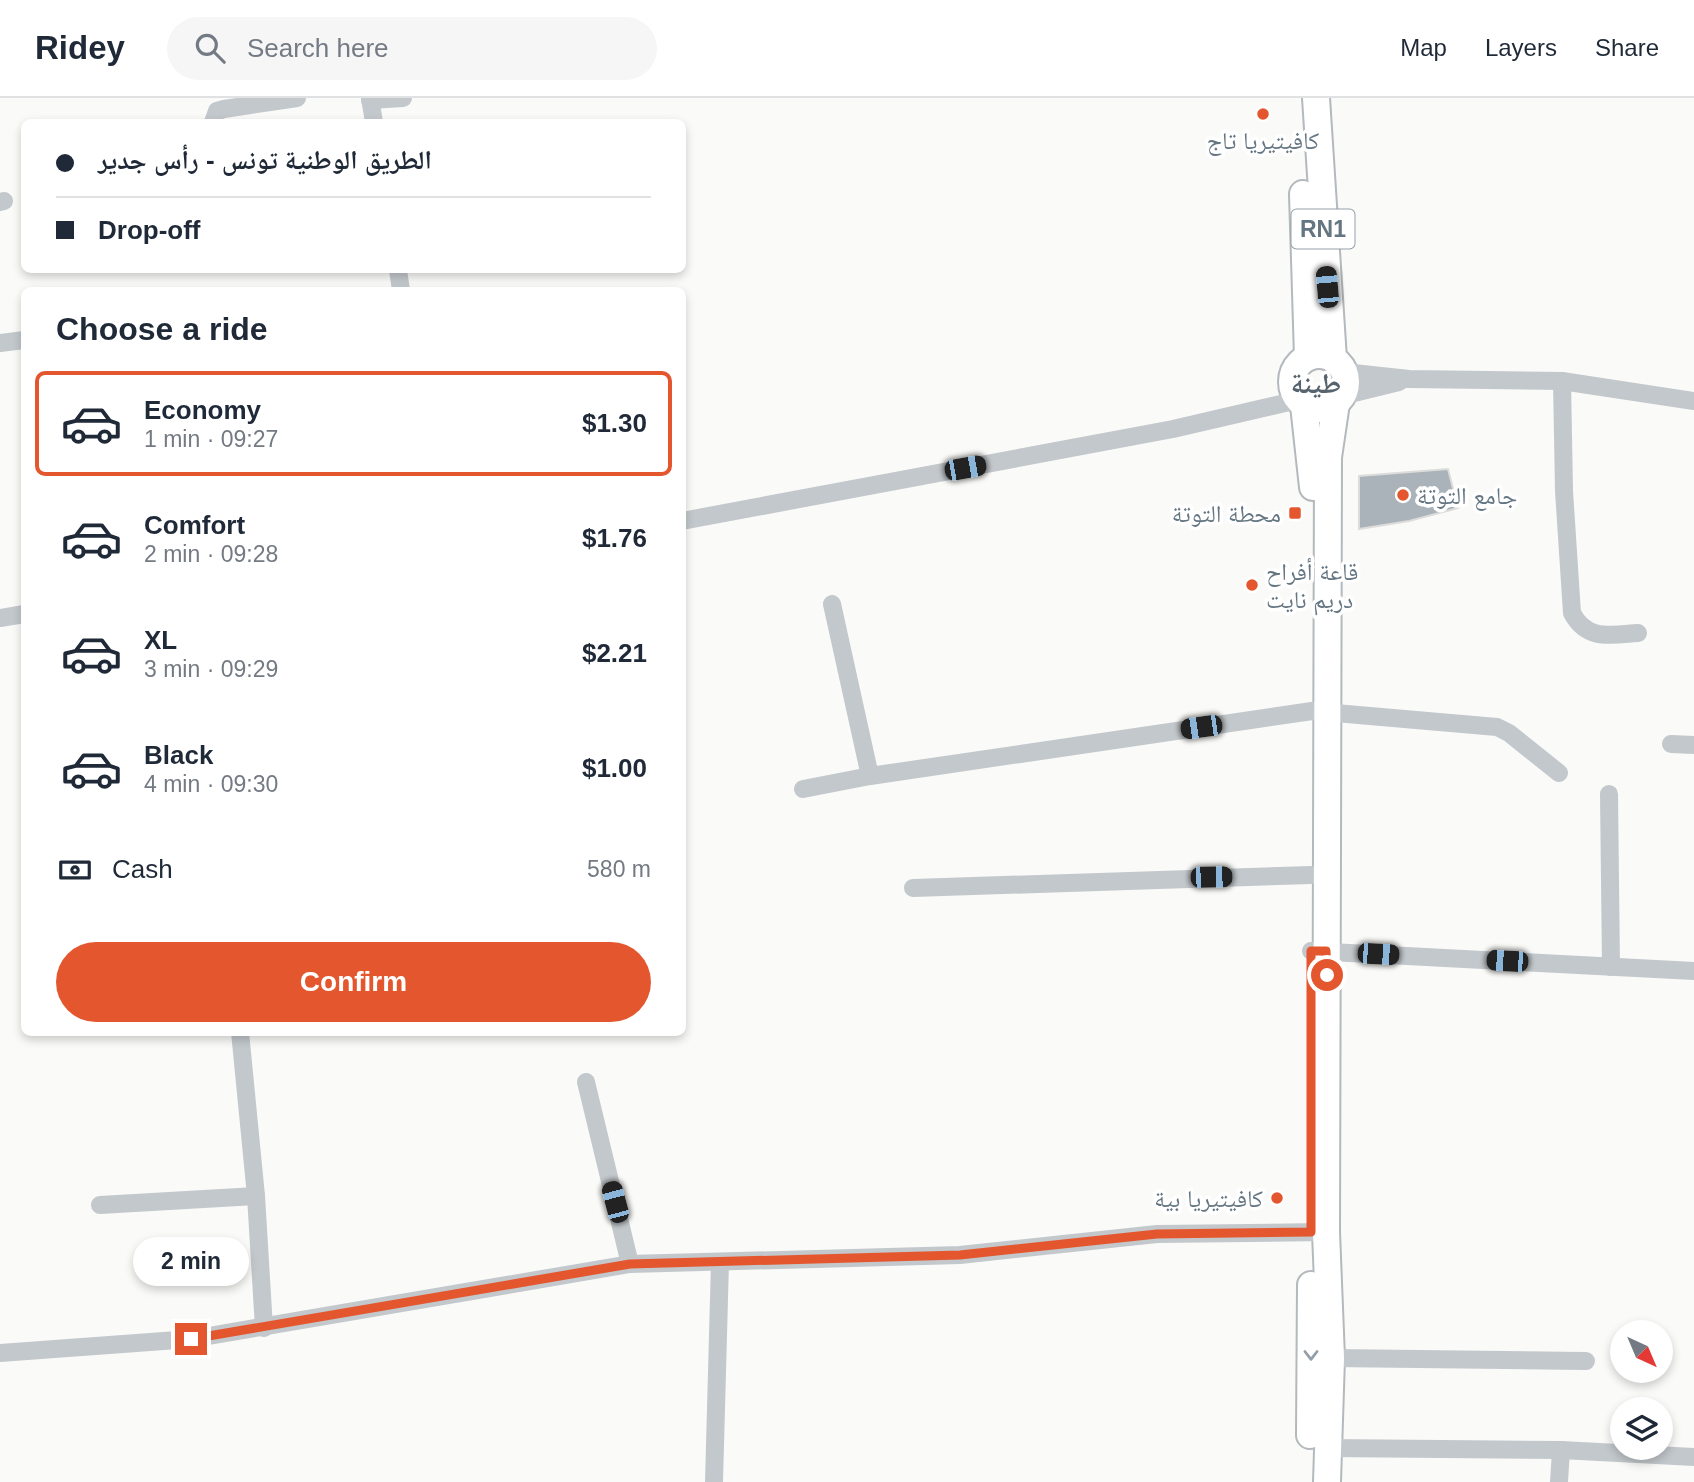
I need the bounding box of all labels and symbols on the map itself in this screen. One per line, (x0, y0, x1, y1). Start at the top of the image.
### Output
marker: كافيتيريا تاج (1255, 106, 1271, 122)
place label: كافيتيريا تاج (1207, 127, 1319, 156)
road number: RN1 (1292, 210, 1354, 248)
car (1315, 265, 1340, 309)
district label: طينة (1291, 368, 1341, 399)
car (943, 454, 988, 482)
place label: جامع التوتة (1417, 482, 1517, 511)
marker: جامع التوتة (1395, 487, 1411, 503)
place label: محطة التوتة (1172, 500, 1281, 527)
marker: محطة التوتة (1287, 505, 1303, 521)
place label: قاعة أفراح دريم نايت (1266, 558, 1358, 616)
marker: قاعة أفراح دريم نايت (1244, 577, 1260, 593)
car (1179, 714, 1224, 740)
car (1190, 866, 1233, 888)
car (1357, 942, 1400, 966)
car (1486, 949, 1529, 973)
route start (1311, 959, 1343, 991)
car (600, 1179, 631, 1225)
place label: كافيتيريا بية (1154, 1185, 1263, 1212)
marker: كافيتيريا بية (1269, 1190, 1285, 1206)
callout: 2 min (133, 1238, 249, 1286)
north arrow (1610, 1320, 1673, 1382)
route end (175, 1323, 207, 1355)
one-way arrow (1303, 1350, 1319, 1361)

